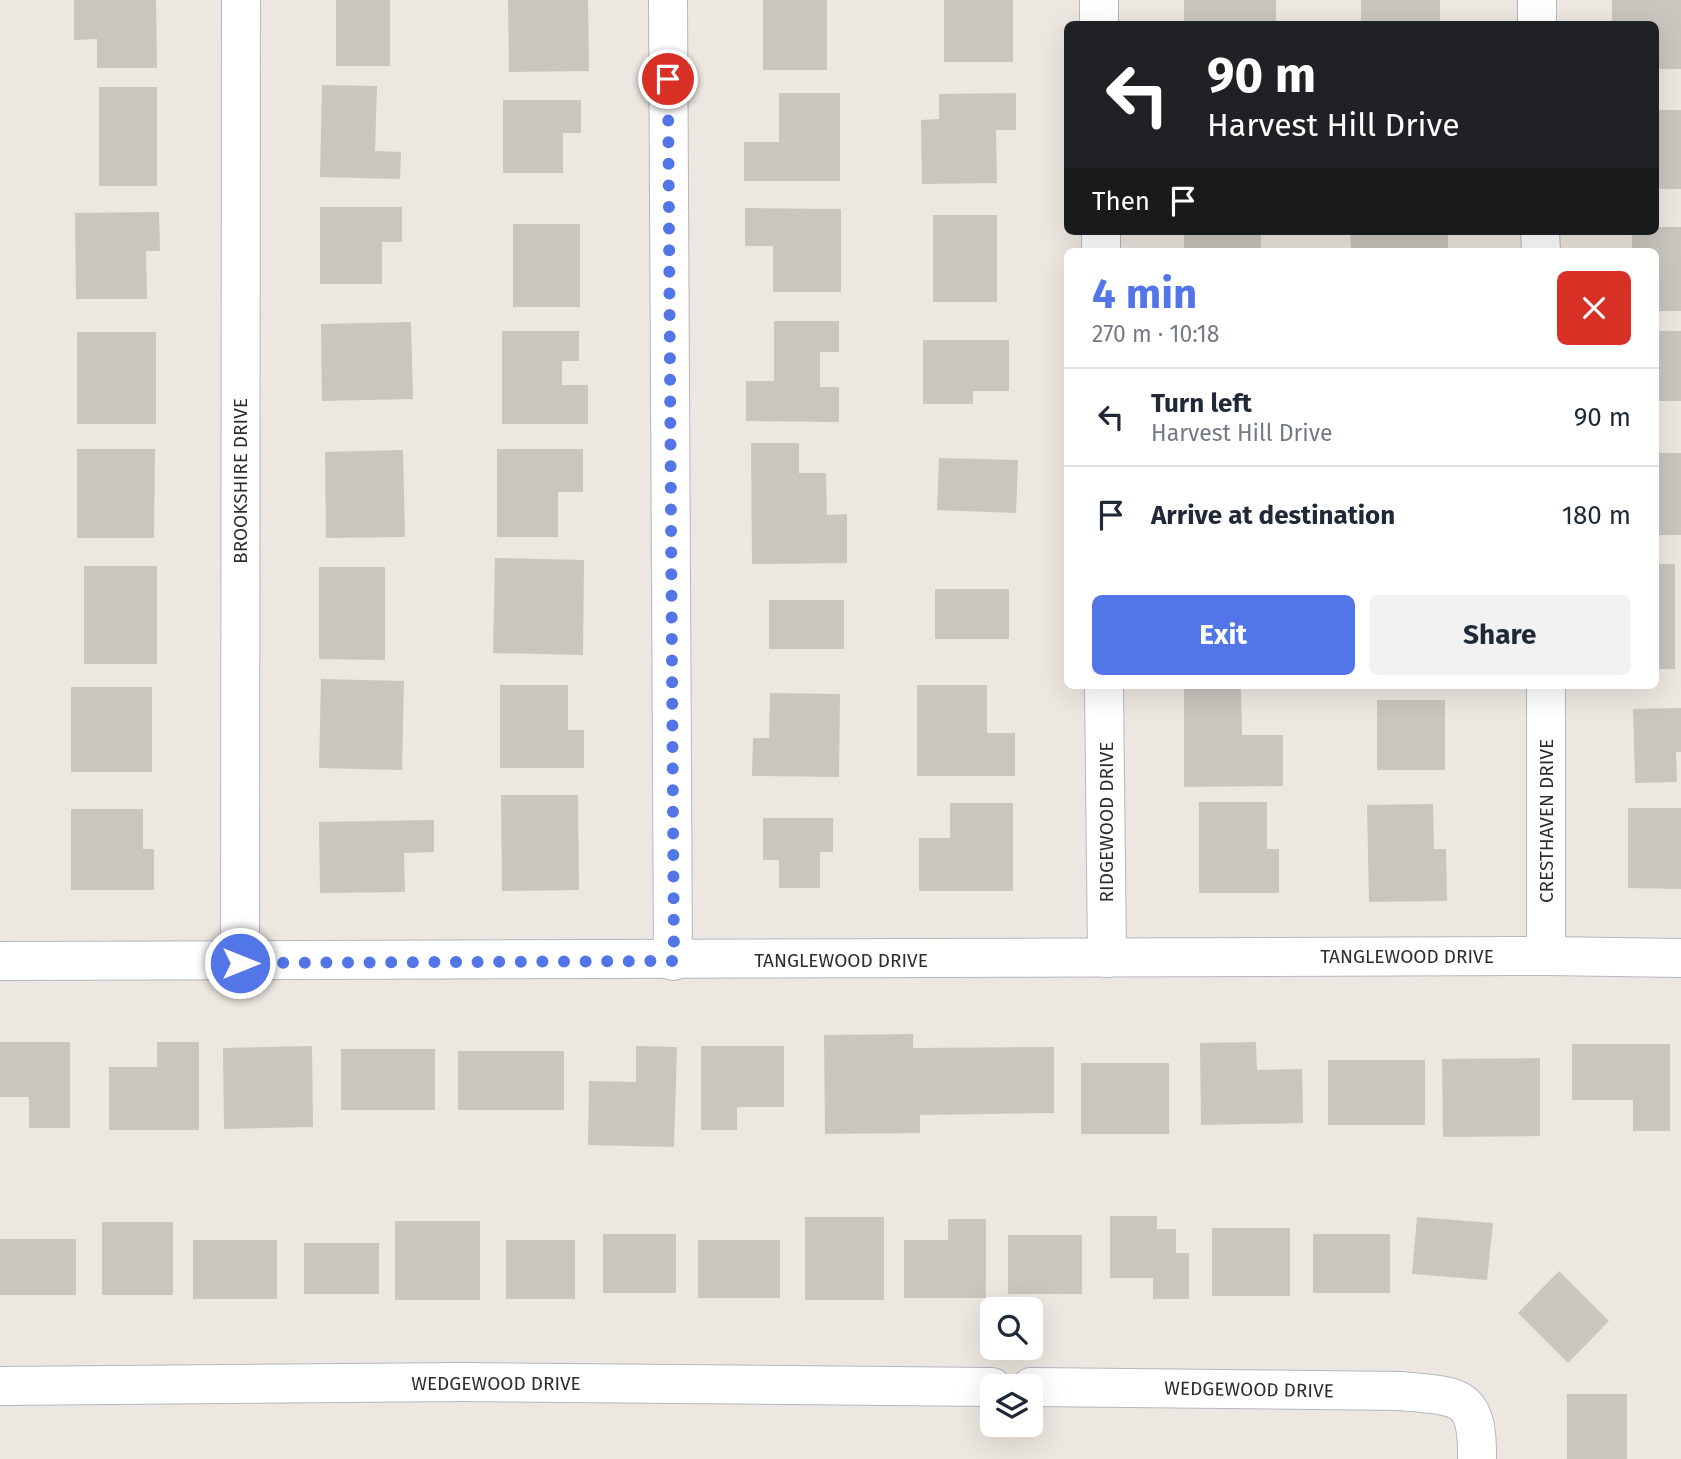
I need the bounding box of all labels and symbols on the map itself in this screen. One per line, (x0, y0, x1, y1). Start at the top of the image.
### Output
pin (638, 49, 698, 109)
street label: BROOKSHIRE DRIVE (229, 398, 252, 564)
street label: CRESTHAVEN DRIVE (1535, 739, 1558, 903)
street label: RIDGEWOOD DRIVE (1095, 742, 1118, 902)
position arrow (203, 926, 277, 1000)
street label: TANGLEWOOD DRIVE (1320, 945, 1494, 968)
street label: TANGLEWOOD DRIVE (754, 949, 928, 972)
street label: WEDGEWOOD DRIVE (411, 1372, 581, 1395)
street label: WEDGEWOOD DRIVE (1164, 1377, 1334, 1402)

